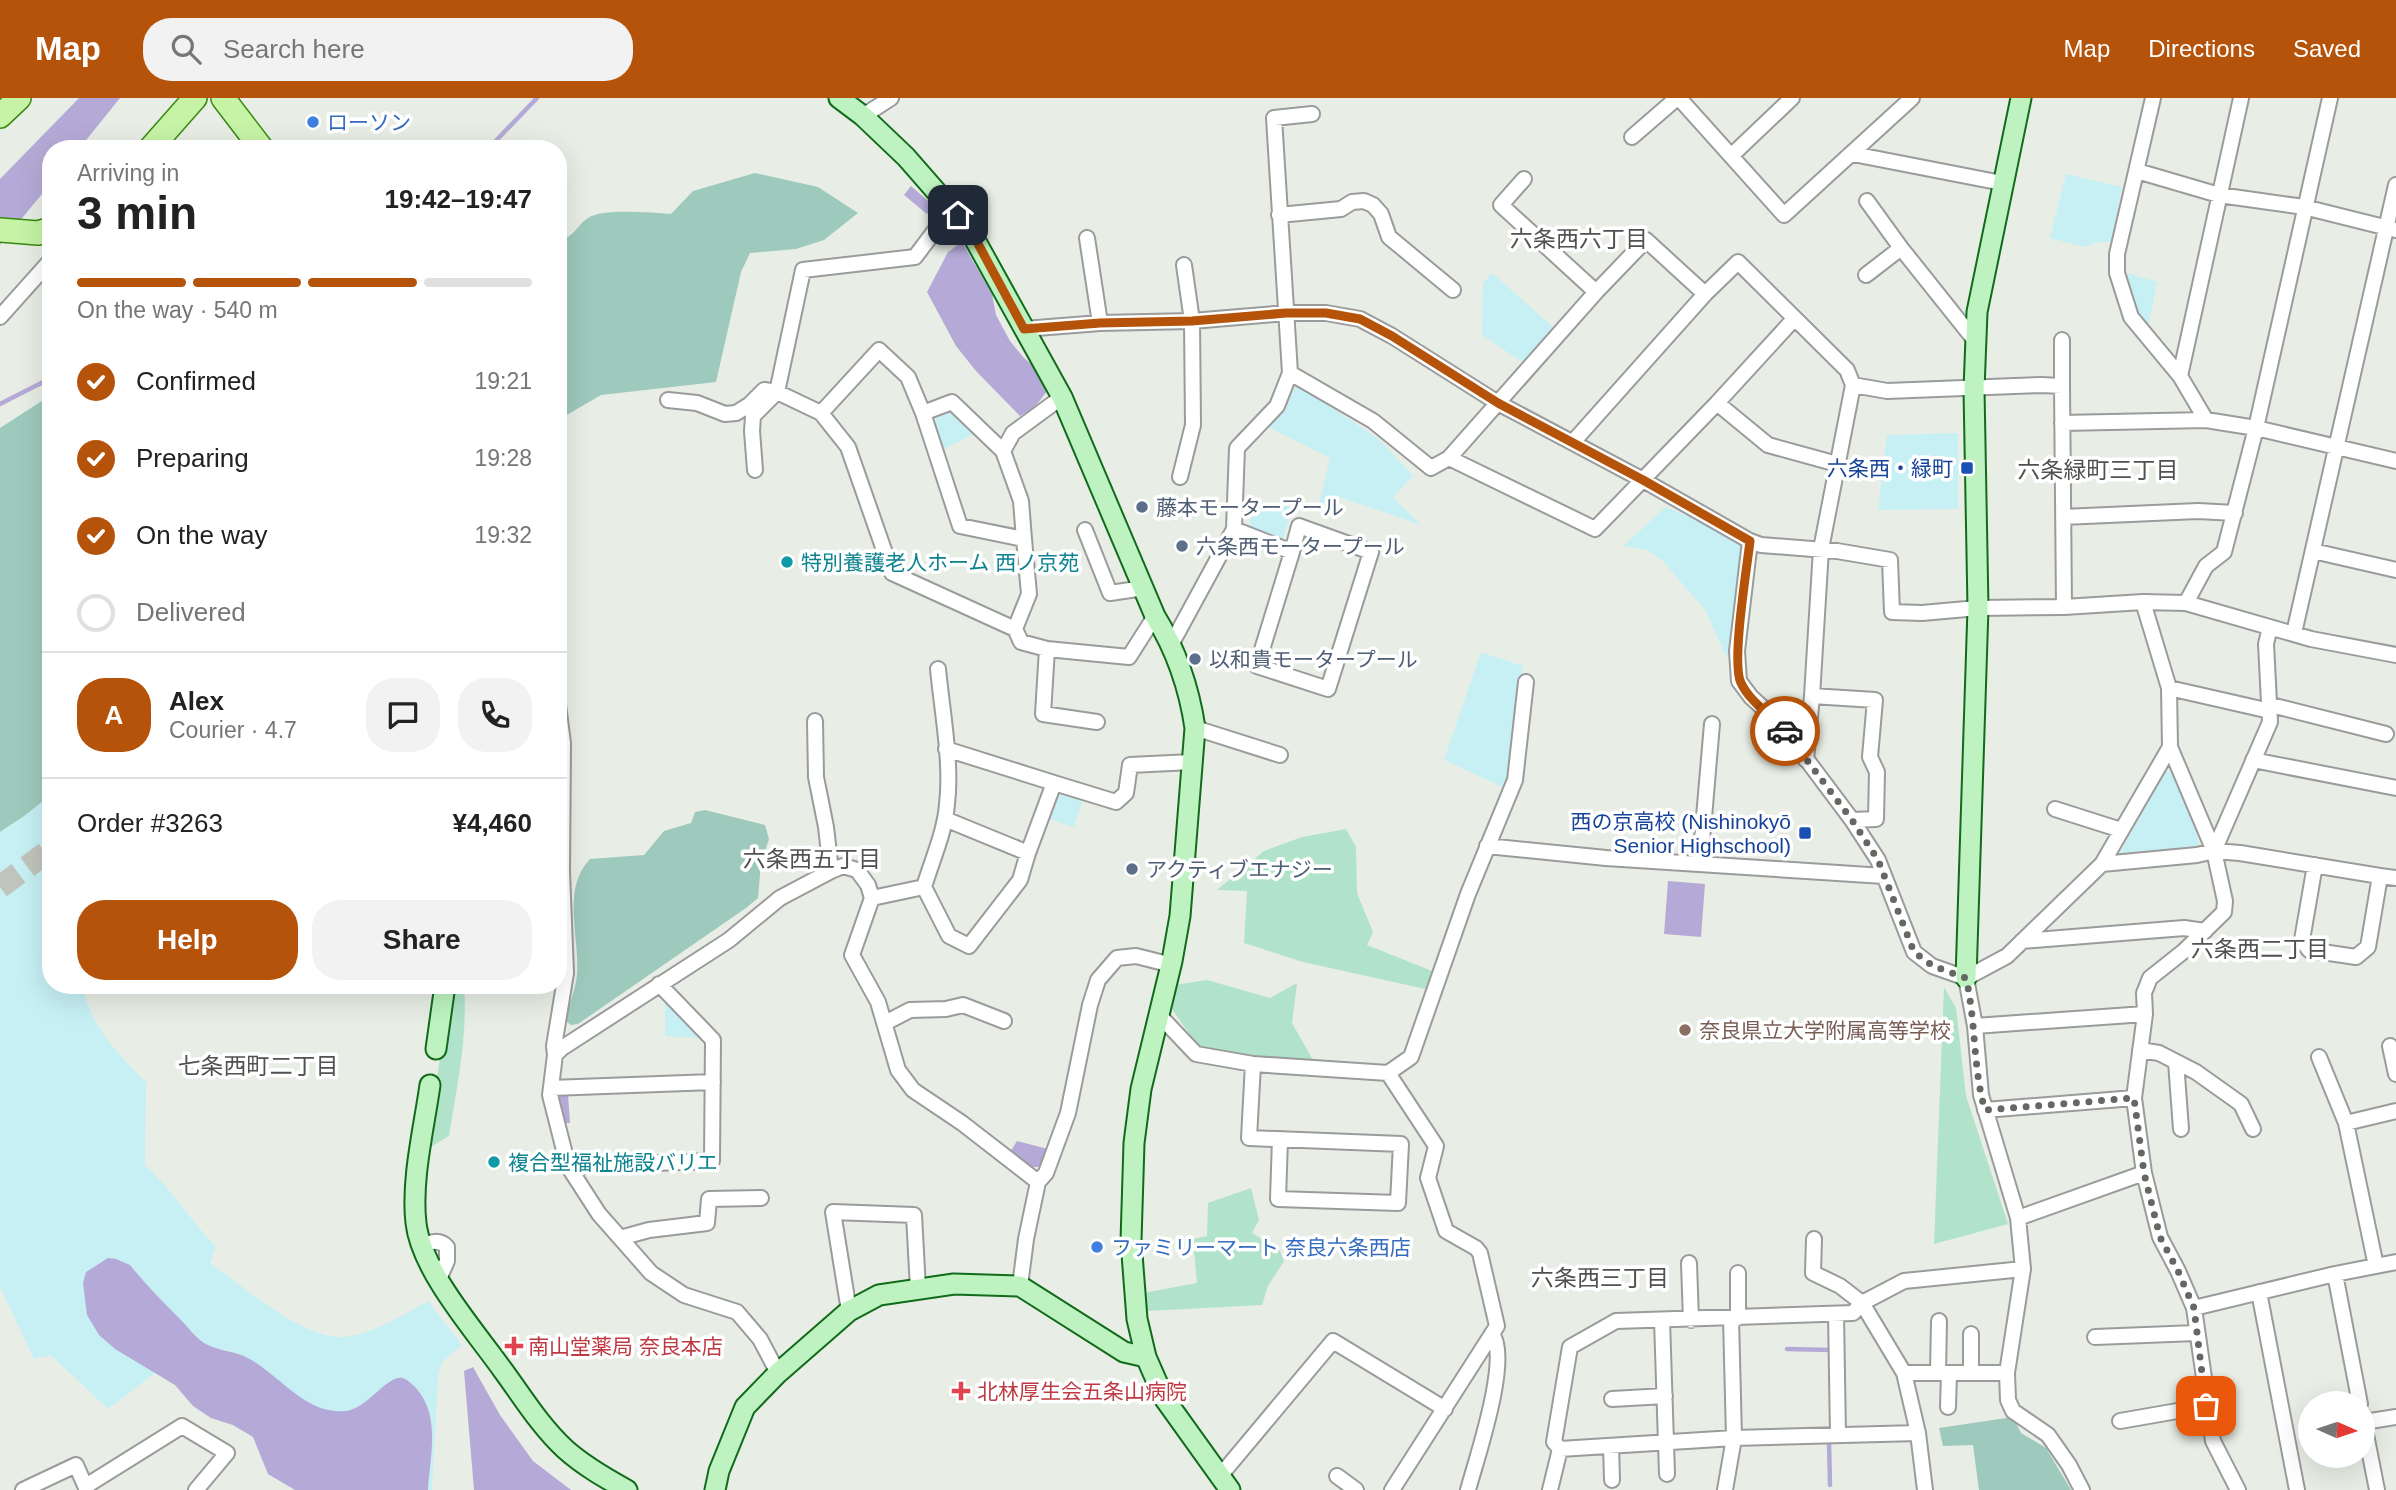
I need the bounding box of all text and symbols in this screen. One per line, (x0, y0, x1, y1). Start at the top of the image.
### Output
search box (143, 18, 633, 81)
text: Map (35, 30, 101, 67)
icon: search (167, 30, 205, 68)
text: Search here (223, 34, 365, 64)
text: Map (2064, 35, 2110, 62)
text: Directions (2148, 35, 2255, 62)
text: Saved (2293, 35, 2361, 62)
place label: ローソン (327, 111, 411, 134)
marker: ローソン (305, 114, 321, 130)
text: Arriving in (77, 160, 179, 186)
text: 19:42–19:47 (385, 184, 532, 214)
pin (928, 185, 988, 245)
text: 3 min (77, 187, 197, 239)
icon: home (939, 196, 977, 234)
district label: 六条西六丁目 (1510, 226, 1648, 252)
text: On the way · 540 m (77, 297, 278, 323)
icon: check (77, 363, 115, 401)
text: Confirmed (136, 366, 256, 396)
text: 19:21 (474, 368, 532, 394)
icon: check (77, 440, 115, 478)
text: Preparing (136, 443, 249, 473)
text: 19:28 (474, 445, 532, 471)
place label: 六条西・緑町 (1827, 457, 1953, 480)
district label: 六条緑町三丁目 (2018, 457, 2179, 483)
marker: 六条西・緑町 (1959, 460, 1975, 476)
place label: 藤本モータープール (1156, 496, 1344, 519)
marker: 藤本モータープール (1134, 499, 1150, 515)
icon: check (77, 517, 115, 555)
text: On the way (136, 520, 268, 550)
text: 19:32 (474, 522, 532, 548)
place label: 六条西モータープール (1196, 535, 1405, 558)
marker: 六条西モータープール (1174, 538, 1190, 554)
place label: 特別養護老人ホーム 西ノ京苑 (801, 551, 1079, 574)
marker: 特別養護老人ホーム 西ノ京苑 (779, 554, 795, 570)
text: Delivered (136, 597, 246, 627)
place label: 以和貴モータープール (1209, 648, 1418, 671)
marker: 以和貴モータープール (1187, 651, 1203, 667)
button: chat (366, 678, 440, 752)
button: phone (458, 678, 532, 752)
text: Alex (169, 686, 224, 716)
courier (1750, 696, 1820, 766)
text: A (105, 700, 123, 730)
icon: car (1766, 712, 1804, 750)
text: Courier · 4.7 (169, 717, 297, 743)
text: Order #3263 (77, 808, 223, 838)
text: ¥4,460 (452, 808, 532, 838)
place label: 西の京高校 (Nishinokyō Senior Highschool) (1570, 810, 1791, 857)
marker: 西の京高校 (Nishinokyō Senior Highschool) (1797, 825, 1813, 841)
district label: 六条西五丁目 (743, 846, 881, 872)
place label: アクティブエナジー (1146, 858, 1333, 881)
marker: アクティブエナジー (1124, 861, 1140, 877)
button: Help (77, 900, 298, 980)
button: Share (312, 900, 532, 980)
district label: 六条西二丁目 (2191, 936, 2329, 962)
place label: 奈良県立大学附属高等学校 (1699, 1019, 1951, 1042)
marker: 奈良県立大学附属高等学校 (1677, 1022, 1693, 1038)
district label: 七条西町二丁目 (178, 1053, 339, 1079)
place label: 複合型福祉施設バリエ (508, 1151, 718, 1174)
marker: 複合型福祉施設バリエ (486, 1154, 502, 1170)
place label: ファミリーマート 奈良六条西店 (1111, 1236, 1411, 1259)
marker: ファミリーマート 奈良六条西店 (1089, 1239, 1105, 1255)
district label: 六条西三丁目 (1531, 1265, 1669, 1291)
place label: 南山堂薬局 奈良本店 (528, 1335, 723, 1358)
marker: 南山堂薬局 奈良本店 (506, 1338, 522, 1354)
pin (2176, 1376, 2236, 1436)
place label: 北林厚生会五条山病院 (977, 1380, 1187, 1403)
marker: 北林厚生会五条山病院 (951, 1381, 971, 1401)
icon: bag (2187, 1387, 2225, 1425)
north arrow (2298, 1391, 2375, 1468)
map controls (2298, 1391, 2375, 1468)

